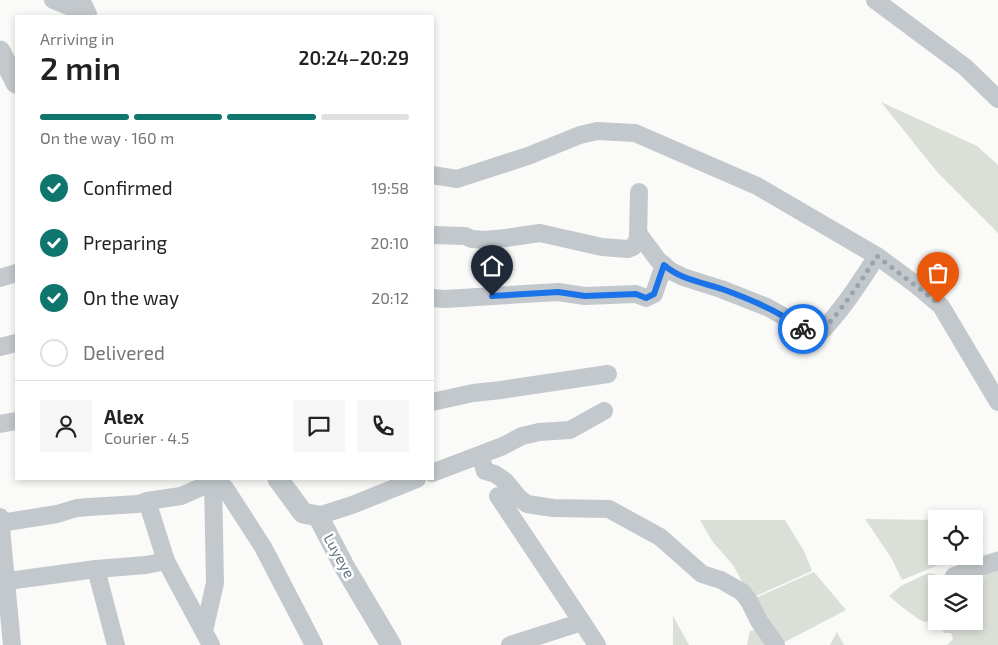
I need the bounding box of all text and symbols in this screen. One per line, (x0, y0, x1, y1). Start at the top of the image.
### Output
text: Arriving in (40, 29, 114, 48)
text: 20:24–20:29 (299, 46, 409, 69)
text: 2 min (40, 48, 121, 86)
text: On the way · 160 m (40, 128, 174, 147)
icon: check (40, 174, 68, 202)
text: Confirmed (83, 176, 173, 199)
text: 19:58 (371, 178, 409, 197)
icon: check (40, 229, 68, 257)
text: Preparing (83, 231, 167, 254)
text: 20:10 (371, 233, 409, 252)
pin (471, 245, 513, 296)
icon: home (478, 252, 506, 280)
pin (917, 252, 959, 303)
icon: bag (924, 259, 952, 287)
icon: check (40, 284, 68, 312)
text: On the way (83, 286, 179, 309)
text: 20:12 (371, 288, 409, 307)
courier (778, 304, 828, 354)
icon: bike (789, 315, 817, 343)
text: Delivered (83, 341, 165, 364)
button: person (40, 400, 92, 452)
button: chat (293, 400, 345, 452)
button: phone (357, 400, 409, 452)
text: Alex (104, 405, 144, 428)
text: Courier · 4.5 (104, 428, 189, 447)
map controls (928, 510, 983, 630)
button: locate (928, 510, 983, 565)
street label: Luyeye (320, 530, 359, 581)
button: layers (928, 575, 983, 630)

